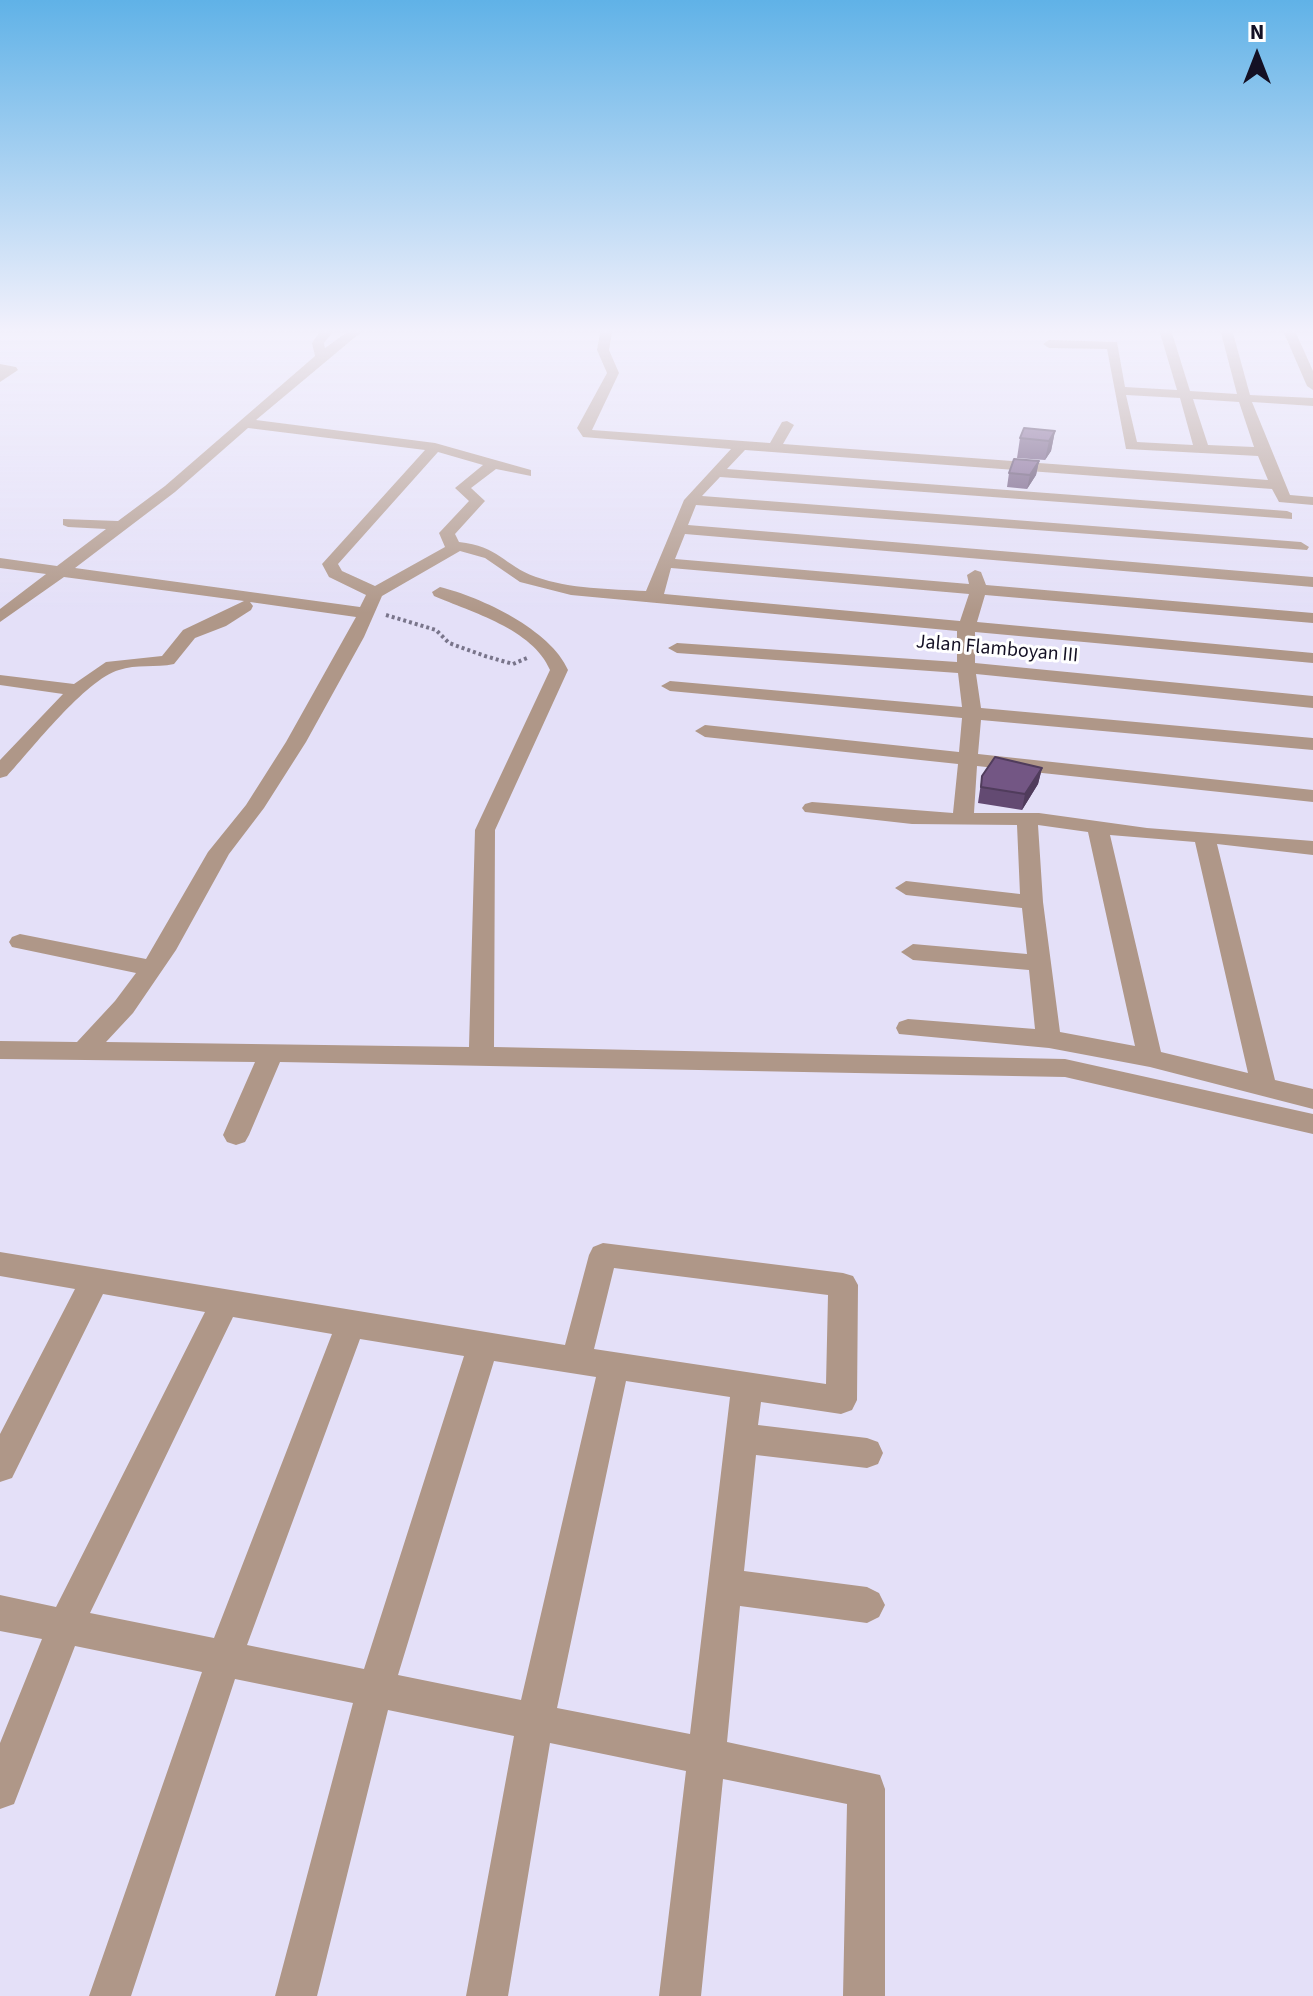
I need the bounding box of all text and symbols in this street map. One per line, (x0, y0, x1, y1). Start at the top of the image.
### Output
north arrow (1217, 16, 1297, 96)
text: N (1250, 16, 1264, 48)
street label: Jalan Flamboyan III (915, 631, 1079, 669)

